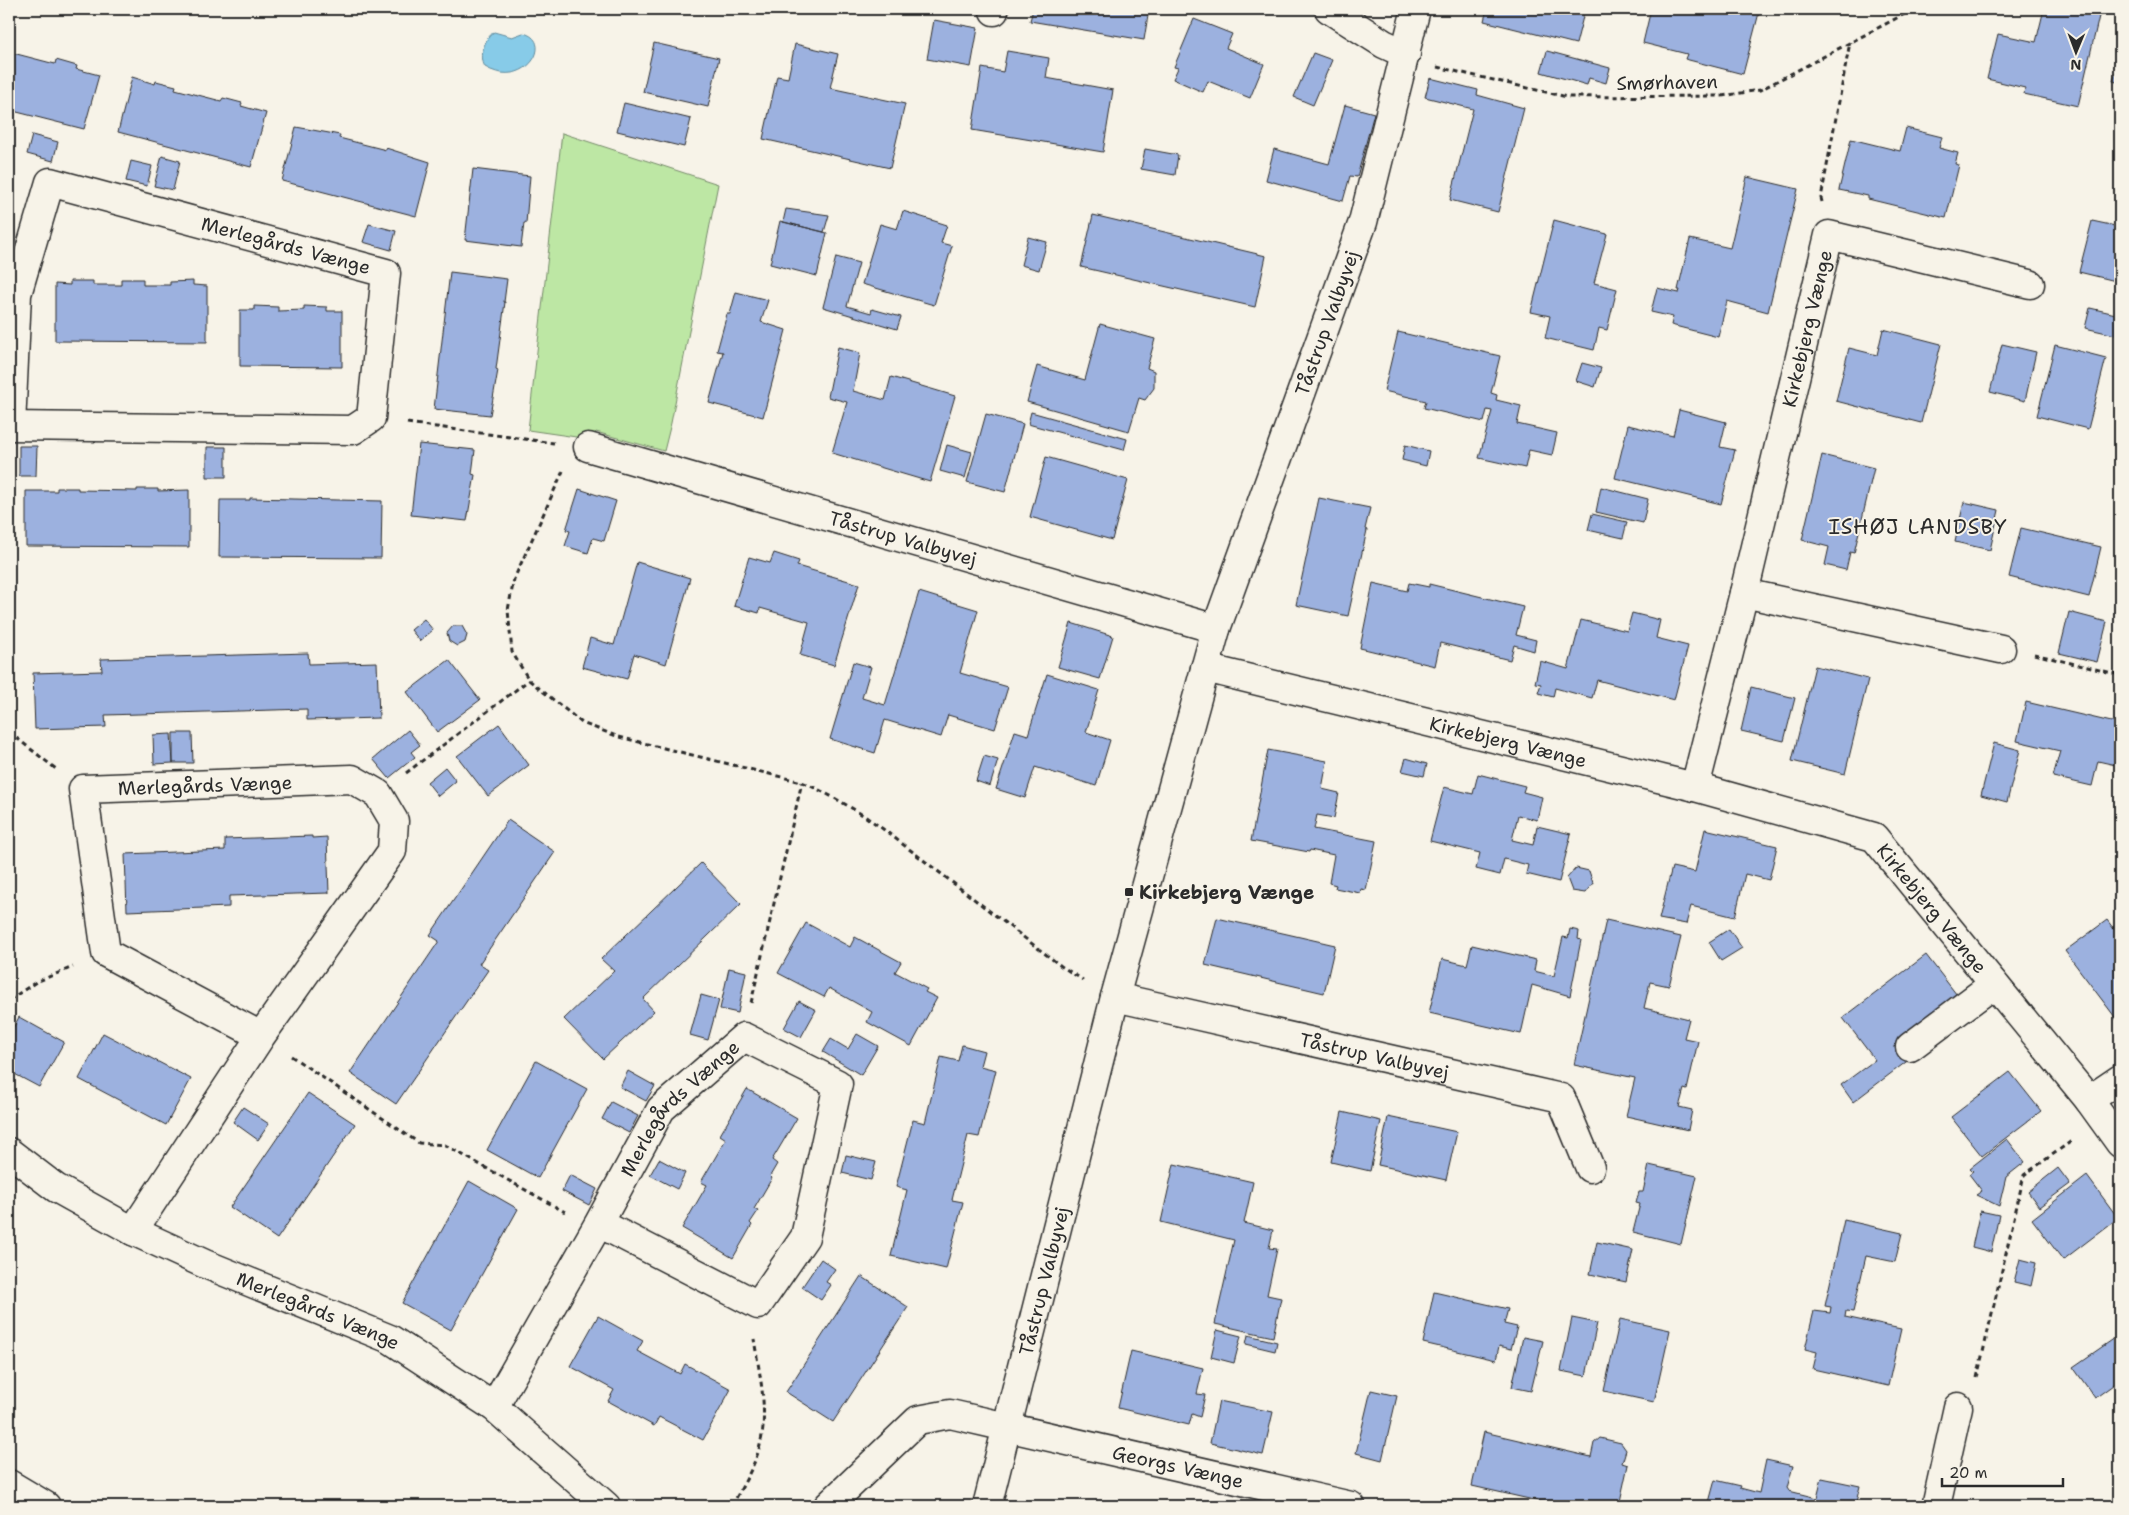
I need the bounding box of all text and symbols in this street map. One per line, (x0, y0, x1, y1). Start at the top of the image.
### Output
north arrow (2052, 28, 2102, 78)
text: N (2070, 56, 2081, 74)
street label: Smørhaven (1616, 69, 1718, 96)
street label: Merlegårds Vænge (198, 211, 373, 280)
street label: Tåstrup Valbyvej (1289, 247, 1365, 399)
street label: Kirkebjerg Vænge (1777, 247, 1838, 410)
street label: Tåstrup Valbyvej (826, 506, 980, 572)
district label: ISHØJ LANDSBY (1828, 513, 2008, 541)
street label: Kirkebjerg Vænge (1427, 711, 1589, 773)
street label: Merlegårds Vænge (117, 770, 293, 801)
street label: Kirkebjerg Vænge (1871, 838, 1992, 979)
place label: Kirkebjerg Vænge (1139, 880, 1314, 905)
marker: Kirkebjerg Vænge (1123, 886, 1135, 898)
street label: Tåstrup Valbyvej (1297, 1027, 1451, 1085)
street label: Merlegårds Vænge (615, 1035, 745, 1181)
street label: Tåstrup Valbyvej (1013, 1204, 1075, 1358)
street label: Merlegårds Vænge (233, 1266, 405, 1355)
street label: Georgs Vænge (1110, 1440, 1246, 1494)
scale bar (1942, 1455, 2063, 1487)
text: 20 m (1949, 1463, 1988, 1483)

